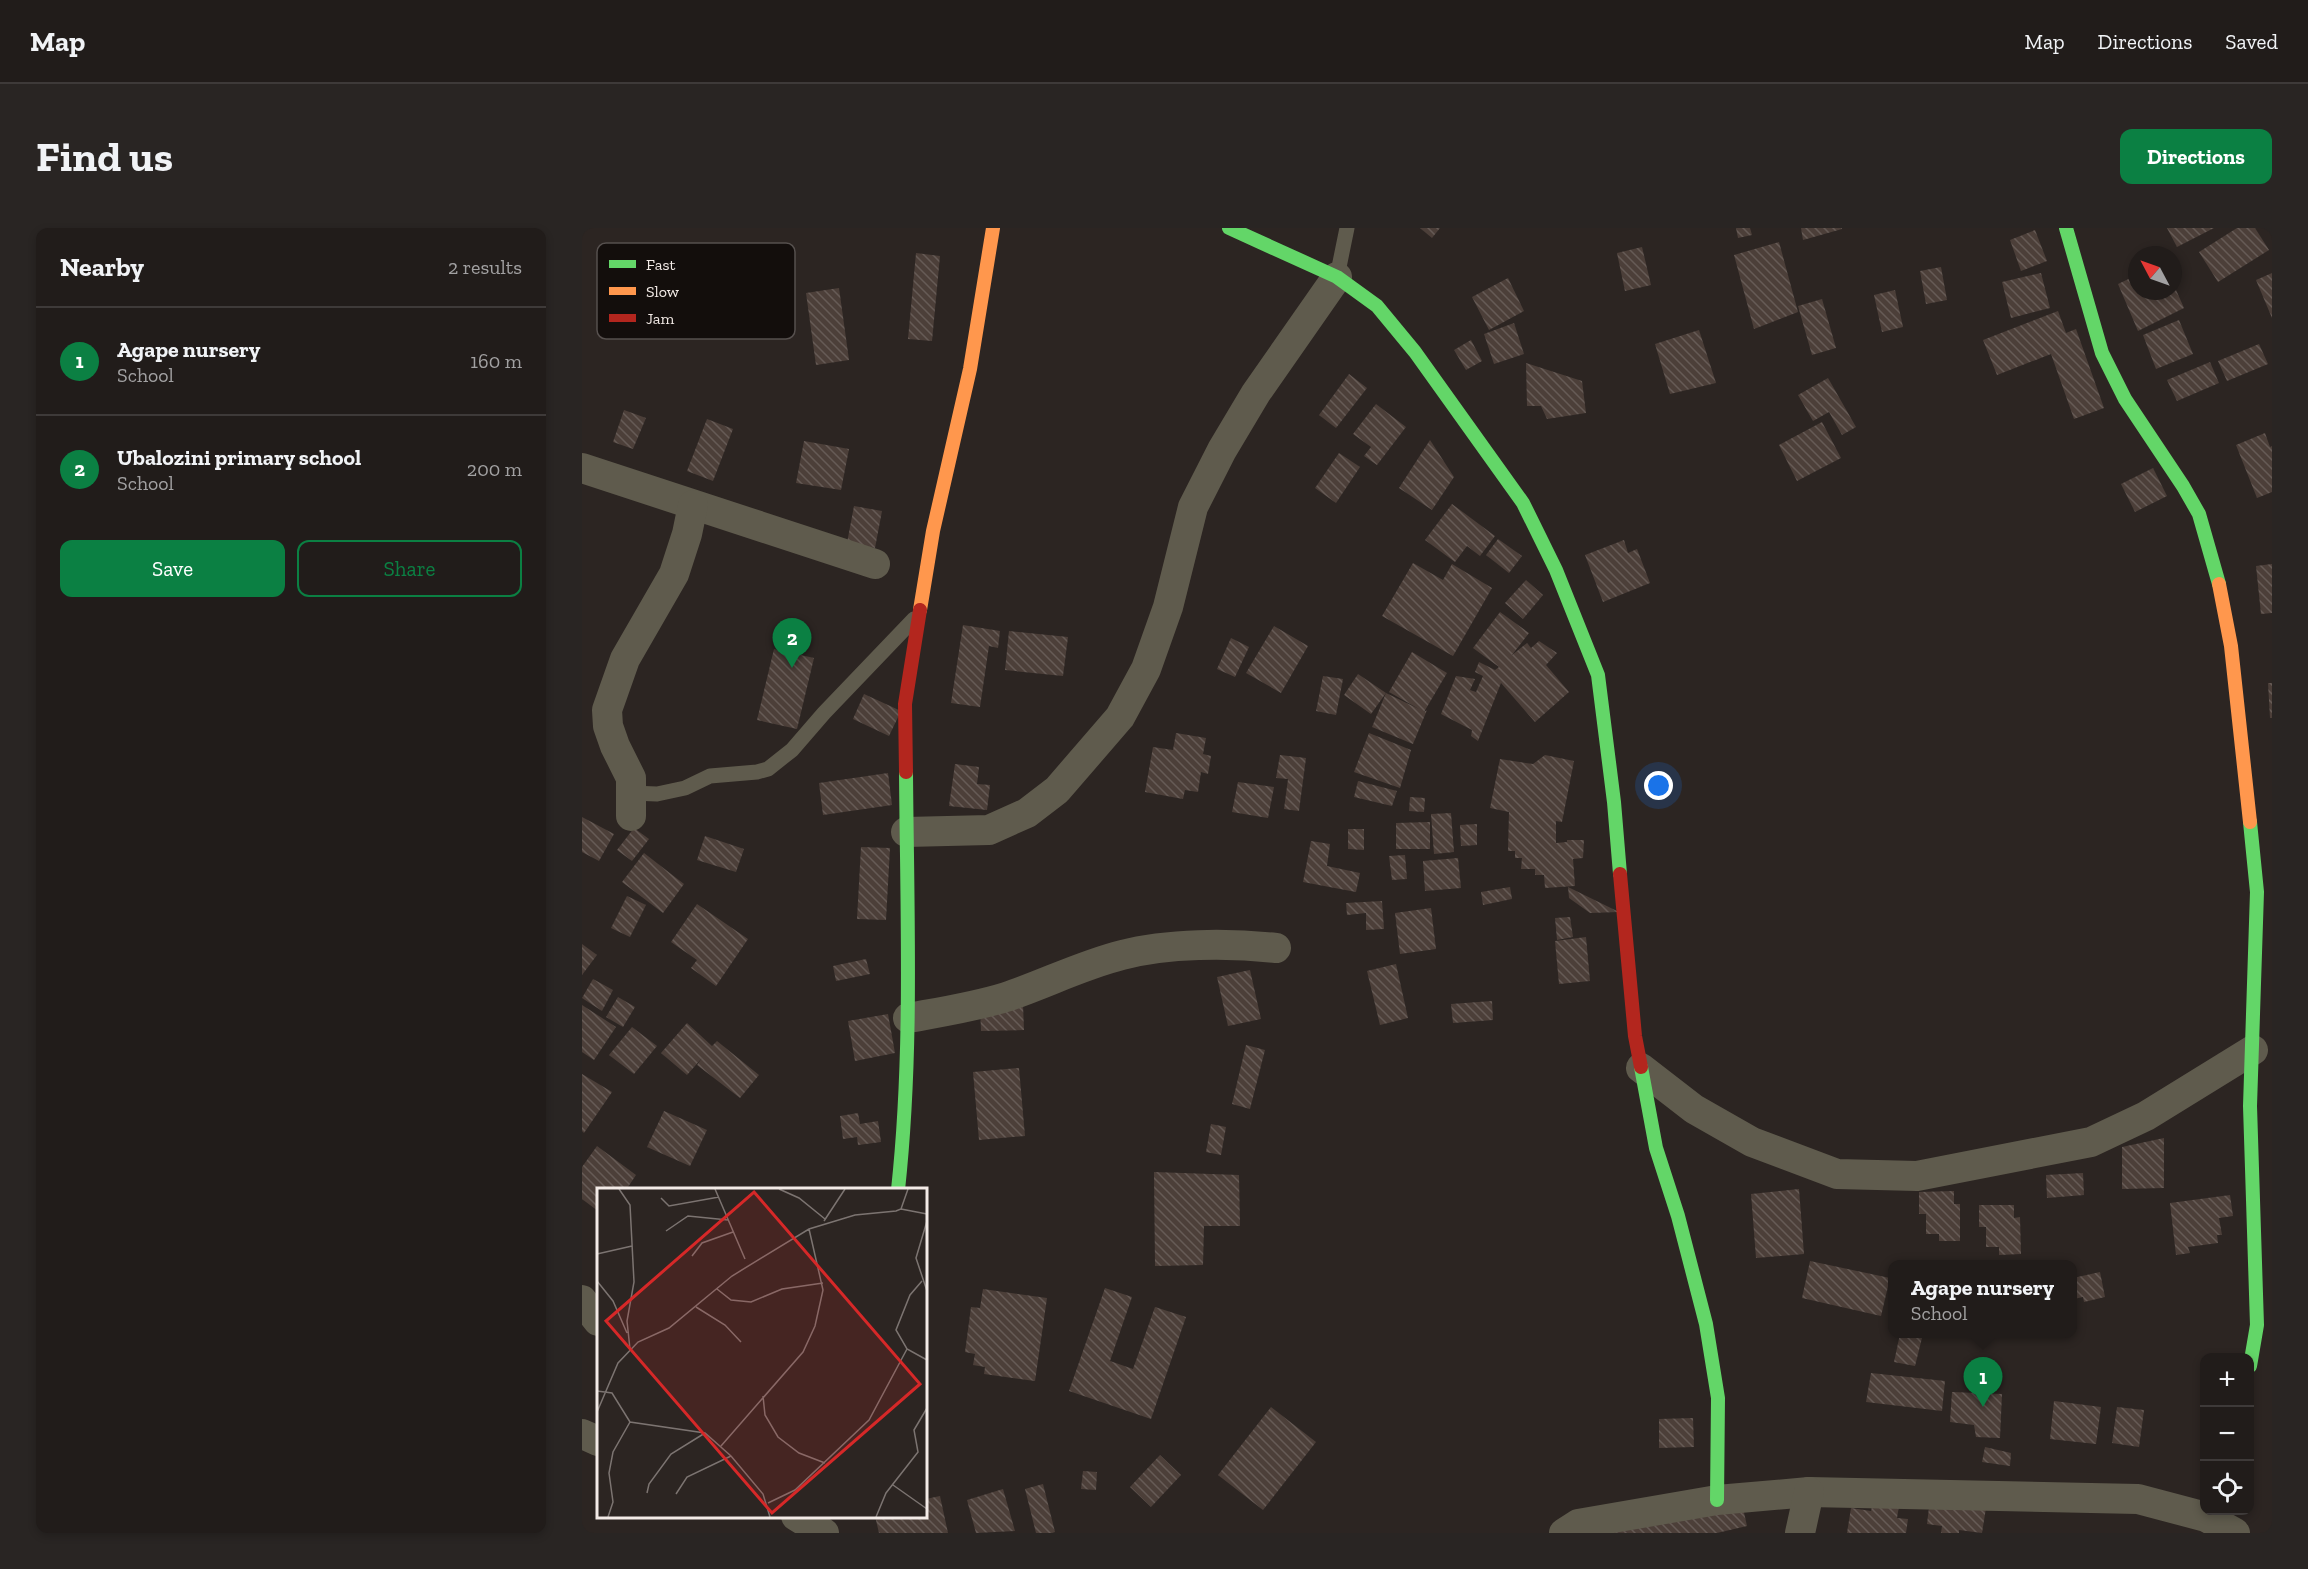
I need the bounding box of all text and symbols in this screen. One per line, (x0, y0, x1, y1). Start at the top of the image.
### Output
text: Map (30, 25, 85, 58)
text: Map (2025, 29, 2065, 54)
text: Directions (2098, 29, 2192, 54)
text: Saved (2225, 29, 2278, 54)
button: Directions (2120, 129, 2272, 184)
text: Find us (36, 131, 173, 182)
legend (597, 243, 795, 339)
north arrow (2128, 246, 2182, 300)
text: Nearby (60, 251, 144, 283)
text: 2 results (448, 255, 522, 279)
text: Fast (646, 255, 675, 274)
text: Slow (646, 282, 680, 301)
text: Jam (646, 309, 675, 328)
text: Agape nursery (117, 336, 261, 363)
text: 1 (75, 349, 84, 373)
text: 160 m (470, 349, 522, 373)
text: School (117, 363, 174, 387)
text: Ubalozini primary school (117, 444, 361, 471)
text: 2 (74, 457, 85, 481)
text: 200 m (467, 457, 522, 481)
text: School (117, 471, 174, 495)
button: Save (60, 540, 285, 597)
button: Share (297, 540, 522, 597)
pin: 2 (772, 618, 812, 668)
your location (1644, 771, 1673, 800)
inset map (597, 1188, 927, 1518)
popup (1888, 1260, 2077, 1338)
text: Agape nursery (1911, 1274, 2054, 1301)
text: School (1911, 1301, 1968, 1325)
map controls (2200, 1353, 2254, 1515)
button: + (2200, 1353, 2254, 1407)
pin: 1 (1964, 1358, 2002, 1407)
button: − (2200, 1407, 2254, 1461)
button: locate (2200, 1461, 2254, 1515)

